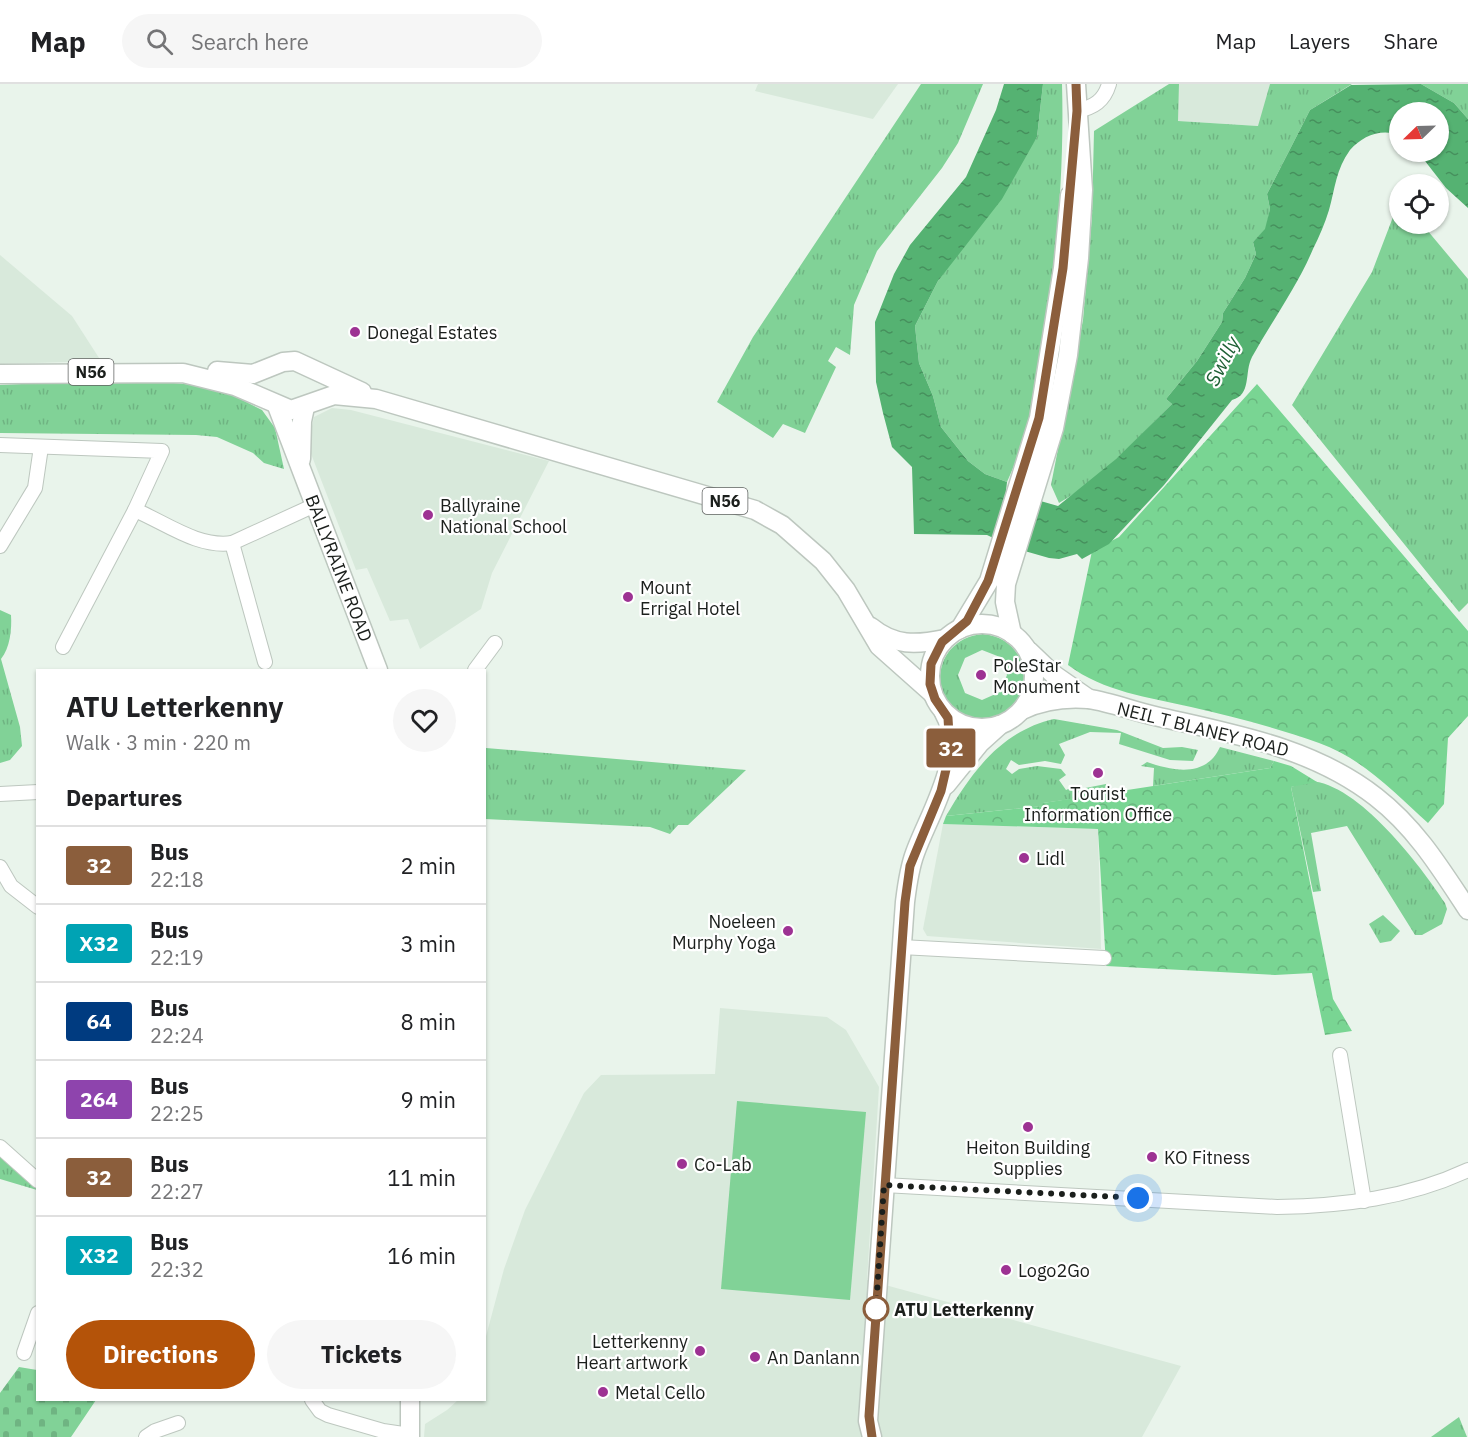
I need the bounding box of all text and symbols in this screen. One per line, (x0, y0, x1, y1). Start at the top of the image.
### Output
search box (122, 14, 542, 68)
text: Map (30, 23, 86, 60)
icon: search (143, 25, 176, 58)
text: Search here (191, 27, 309, 56)
text: Map (1216, 27, 1256, 55)
text: Layers (1289, 27, 1351, 55)
text: Share (1384, 27, 1438, 55)
north arrow (1389, 102, 1449, 162)
map controls (1389, 102, 1449, 234)
button: locate (1389, 174, 1449, 234)
place label: Donegal Estates (367, 321, 497, 344)
marker: Donegal Estates (348, 325, 362, 339)
water label: Swilly (1198, 331, 1246, 390)
road number: N56 (68, 359, 113, 385)
road number: N56 (702, 488, 748, 514)
street label: BALLYRAINE ROAD (300, 491, 378, 645)
place label: Ballyraine National School (440, 494, 567, 538)
marker: Ballyraine National School (421, 508, 435, 522)
place label: Mount Errigal Hotel (640, 576, 740, 620)
marker: Mount Errigal Hotel (621, 590, 635, 604)
place label: PoleStar Monument (993, 654, 1080, 698)
marker: PoleStar Monument (974, 668, 988, 682)
text: ATU Letterkenny (66, 688, 284, 725)
button: heart (393, 689, 456, 752)
street label: NEIL T BLANEY ROAD (1115, 697, 1291, 761)
line badge: 32 (924, 728, 978, 768)
text: Walk · 3 min · 220 m (66, 729, 251, 756)
text: 32 (938, 734, 964, 762)
marker: Tourist Information Office (1091, 766, 1105, 780)
place label: Tourist Information Office (1024, 782, 1172, 826)
text: Departures (66, 783, 182, 812)
text: Bus (150, 837, 189, 866)
place label: Lidl (1036, 847, 1065, 870)
text: 32 (86, 851, 112, 879)
text: 2 min (400, 851, 456, 880)
marker: Lidl (1017, 851, 1031, 865)
text: 22:18 (150, 866, 204, 893)
place label: Noeleen Murphy Yoga (672, 910, 776, 954)
text: Bus (150, 915, 189, 944)
marker: Noeleen Murphy Yoga (781, 924, 795, 938)
text: X32 (79, 929, 119, 957)
text: 3 min (400, 929, 456, 958)
text: 22:19 (150, 944, 204, 971)
text: Bus (150, 993, 189, 1022)
text: 64 (86, 1007, 112, 1035)
text: 8 min (400, 1007, 456, 1036)
text: 22:24 (150, 1022, 204, 1049)
text: Bus (150, 1071, 189, 1100)
text: 264 (80, 1085, 118, 1113)
text: 9 min (400, 1085, 456, 1114)
text: 22:25 (150, 1100, 204, 1127)
marker: Heiton Building Supplies (1021, 1120, 1035, 1134)
place label: Heiton Building Supplies (966, 1136, 1090, 1180)
place label: KO Fitness (1164, 1146, 1250, 1169)
text: Bus (150, 1149, 189, 1178)
marker: KO Fitness (1145, 1150, 1159, 1164)
place label: Co-Lab (694, 1153, 752, 1176)
marker: Co-Lab (675, 1157, 689, 1171)
text: 32 (86, 1163, 112, 1191)
text: 11 min (387, 1163, 456, 1192)
text: 22:27 (150, 1178, 204, 1205)
your location (1123, 1183, 1153, 1213)
text: Bus (150, 1227, 189, 1256)
text: X32 (79, 1241, 119, 1269)
text: 16 min (387, 1241, 456, 1270)
text: 22:32 (150, 1256, 204, 1283)
place label: Logo2Go (1018, 1259, 1090, 1282)
marker: Logo2Go (999, 1263, 1013, 1277)
marker: ATU Letterkenny (863, 1296, 889, 1322)
place label: ATU Letterkenny (894, 1298, 1034, 1321)
button: Directions (66, 1320, 255, 1389)
button: Tickets (267, 1320, 456, 1389)
place label: Letterkenny Heart artwork (576, 1330, 689, 1374)
marker: Letterkenny Heart artwork (693, 1344, 707, 1358)
place label: An Danlann (767, 1346, 860, 1369)
marker: An Danlann (748, 1350, 762, 1364)
place label: Metal Cello (615, 1381, 705, 1404)
marker: Metal Cello (596, 1385, 610, 1399)

